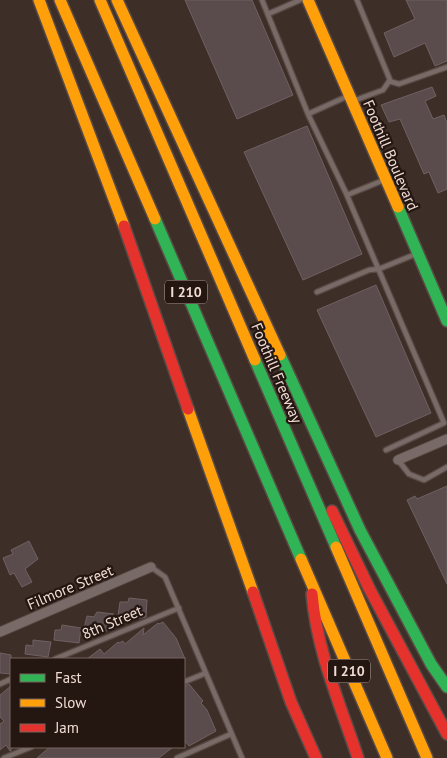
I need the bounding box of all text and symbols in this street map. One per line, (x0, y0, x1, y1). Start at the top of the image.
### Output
street label: Foothill Boulevard (359, 97, 423, 213)
road number: I 210 (165, 280, 207, 304)
street label: Foothill Freeway (247, 320, 307, 426)
street label: Filmore Street (24, 560, 116, 614)
street label: 8th Street (79, 601, 145, 643)
legend (10, 658, 185, 748)
road number: I 210 (328, 659, 370, 682)
text: Fast (55, 668, 82, 687)
text: Slow (55, 693, 86, 712)
text: Jam (54, 718, 79, 737)

